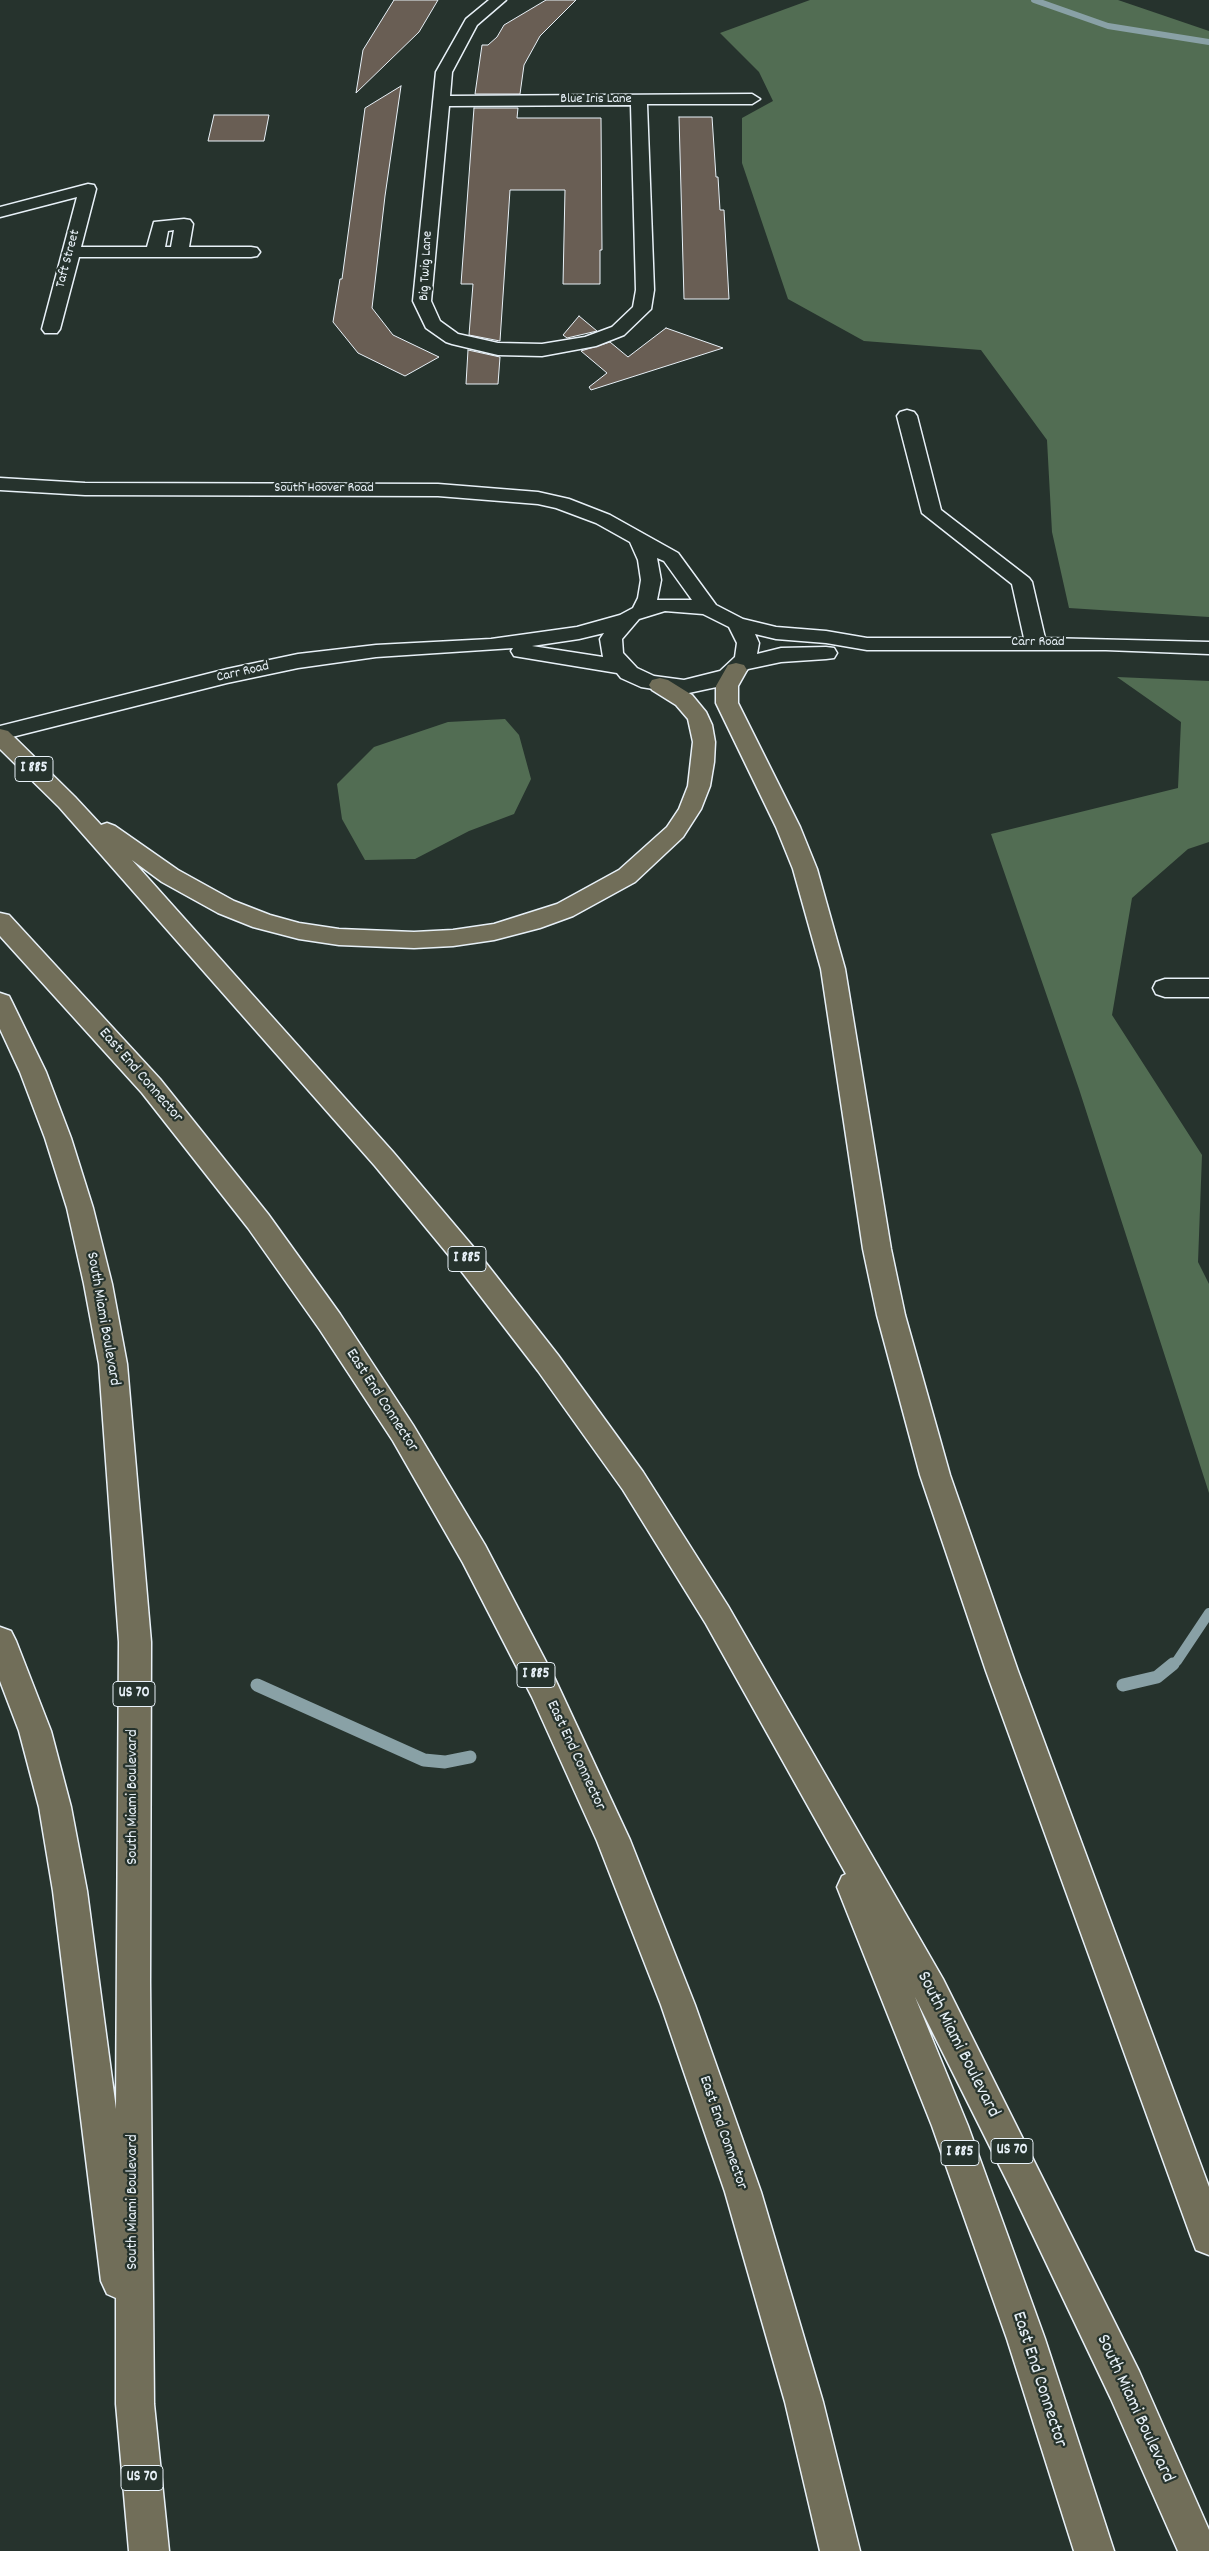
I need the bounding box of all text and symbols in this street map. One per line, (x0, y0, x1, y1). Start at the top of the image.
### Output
street label: Blue Iris Lane (560, 92, 632, 108)
street label: Taft Street (53, 228, 85, 290)
street label: Big Twig Lane (417, 231, 437, 301)
street label: South Hoover Road (274, 481, 374, 497)
street label: Carr Road (1011, 635, 1065, 651)
street label: Carr Road (215, 659, 271, 687)
road number: I 885 (15, 756, 53, 782)
street label: East End Connector (94, 1025, 186, 1127)
road number: I 885 (448, 1246, 486, 1272)
street label: South Miami Boulevard (81, 1251, 123, 1387)
street label: East End Connector (341, 1346, 421, 1456)
road number: I 885 (517, 1662, 555, 1688)
road number: US 70 (113, 1682, 155, 1706)
street label: East End Connector (541, 1698, 609, 1814)
street label: South Miami Boulevard (124, 1729, 144, 1865)
street label: South Miami Boulevard (910, 1968, 1004, 2122)
street label: East End Connector (694, 2074, 750, 2192)
street label: South Miami Boulevard (124, 2134, 144, 2270)
road number: US 70 (991, 2138, 1033, 2164)
road number: I 885 (941, 2140, 979, 2166)
street label: East End Connector (1005, 2309, 1071, 2451)
street label: South Miami Boulevard (1090, 2331, 1178, 2487)
road number: US 70 (121, 2466, 163, 2490)

